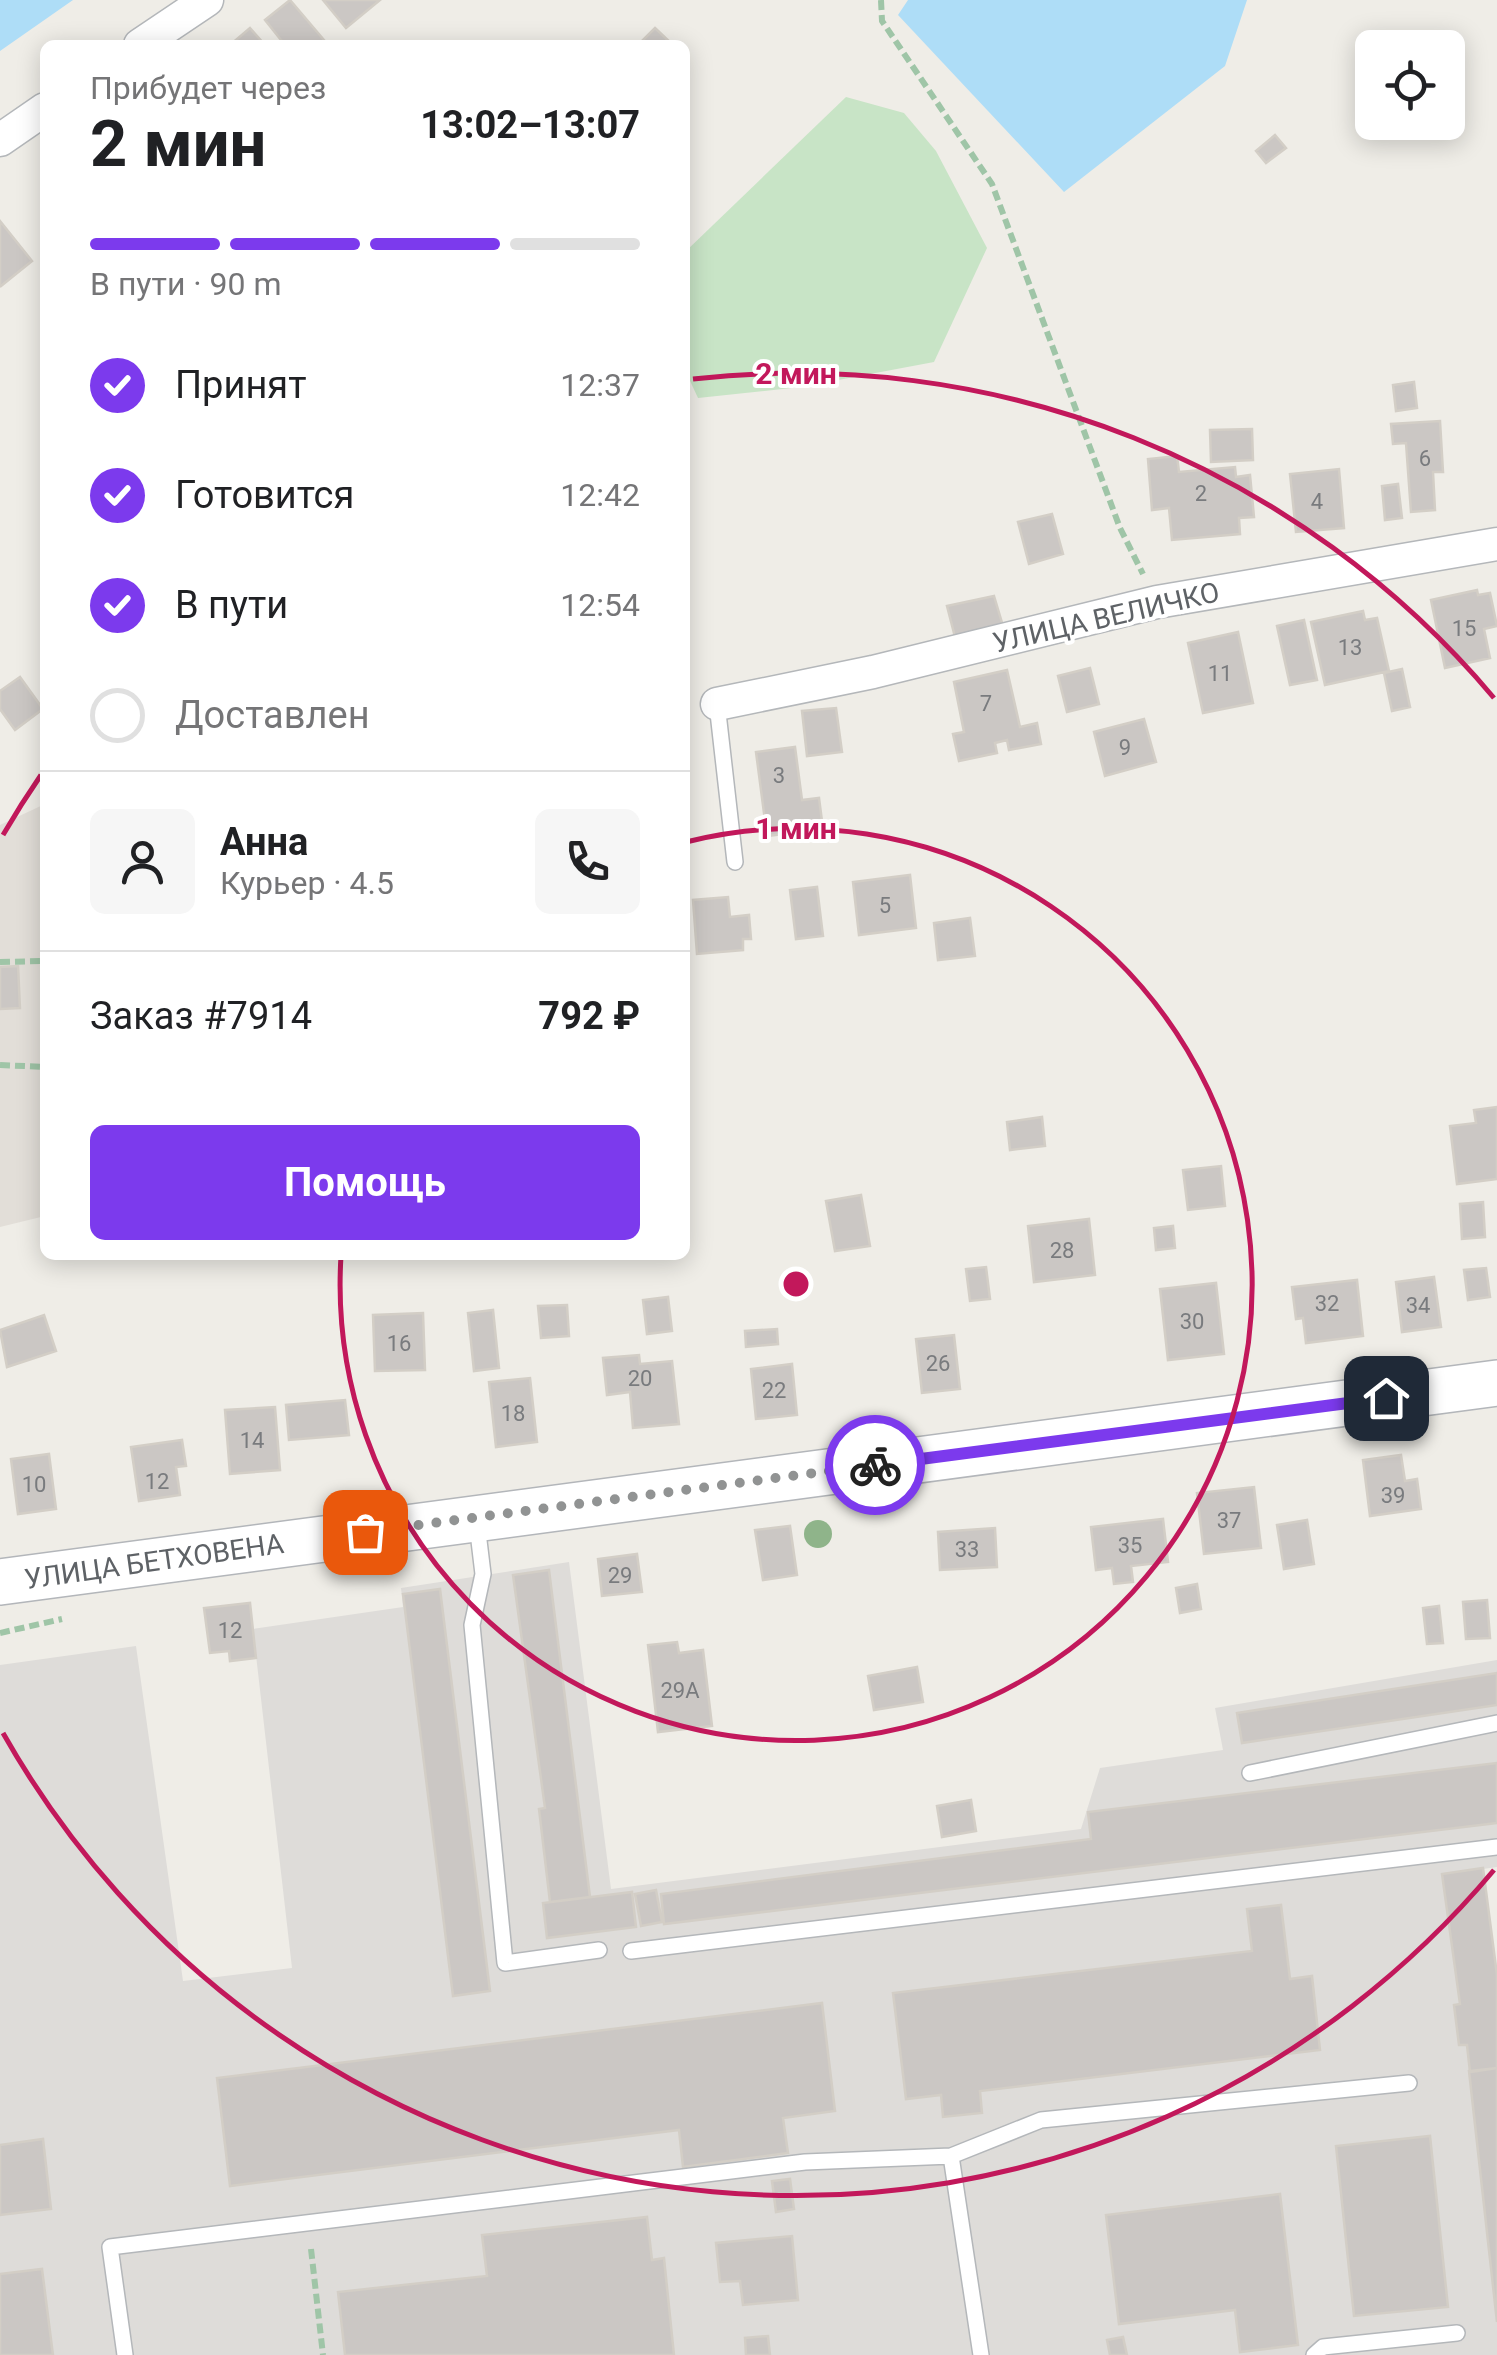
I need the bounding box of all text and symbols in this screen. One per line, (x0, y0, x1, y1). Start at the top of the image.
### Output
map controls (1355, 30, 1465, 140)
button: locate (1355, 30, 1465, 140)
text: Прибудет через (90, 69, 326, 107)
text: 13:02–13:07 (420, 103, 640, 147)
text: 2 мин (90, 106, 266, 182)
text: В пути · 90 m (90, 265, 282, 303)
text: 2 мин (755, 356, 837, 391)
icon: check (90, 358, 145, 413)
text: Принят (175, 363, 306, 407)
text: 12:37 (560, 366, 640, 404)
house number: 6 (1419, 446, 1431, 471)
icon: check (90, 468, 145, 523)
text: Готовится (175, 473, 354, 517)
text: 12:42 (560, 476, 640, 514)
house number: 2 (1195, 481, 1207, 506)
house number: 4 (1311, 489, 1323, 514)
street label: УЛИЦА ВЕЛИЧКО (990, 575, 1223, 660)
icon: check (90, 578, 145, 633)
text: В пути (175, 583, 288, 627)
text: 12:54 (560, 586, 640, 624)
house number: 15 (1452, 616, 1476, 641)
house number: 13 (1338, 635, 1362, 660)
house number: 11 (1208, 661, 1232, 686)
house number: 7 (980, 691, 992, 716)
text: Доставлен (175, 693, 370, 737)
house number: 9 (1119, 735, 1131, 760)
house number: 3 (773, 763, 785, 788)
button: person (90, 809, 195, 914)
button: phone (535, 809, 640, 914)
text: 1 мин (755, 811, 837, 846)
text: Анна (220, 820, 308, 864)
text: Курьер · 4.5 (220, 864, 394, 902)
house number: 5 (879, 893, 891, 918)
text: Заказ #7914 (90, 994, 312, 1038)
text: 792 ₽ (538, 994, 640, 1038)
button: Помощь (90, 1125, 640, 1240)
house number: 28 (1050, 1238, 1074, 1263)
centre of rings (778, 1266, 814, 1302)
house number: 32 (1315, 1291, 1339, 1316)
house number: 34 (1406, 1293, 1430, 1318)
house number: 30 (1180, 1309, 1204, 1334)
house number: 16 (387, 1331, 411, 1356)
house number: 26 (926, 1351, 950, 1376)
pin (1344, 1356, 1429, 1441)
house number: 20 (628, 1366, 652, 1391)
icon: home (1359, 1371, 1414, 1426)
house number: 22 (762, 1378, 786, 1403)
house number: 18 (501, 1401, 525, 1426)
courier (825, 1415, 925, 1515)
house number: 14 (240, 1428, 264, 1453)
icon: bike (848, 1438, 903, 1493)
house number: 12 (145, 1469, 169, 1494)
house number: 10 (22, 1472, 46, 1497)
house number: 39 (1381, 1483, 1405, 1508)
pin (323, 1490, 408, 1575)
icon: bag (338, 1505, 393, 1560)
house number: 37 (1217, 1508, 1241, 1533)
street label: УЛИЦА БЕТХОВЕНА (22, 1527, 286, 1596)
house number: 35 (1118, 1533, 1142, 1558)
house number: 33 (955, 1537, 979, 1562)
house number: 29 (608, 1563, 632, 1588)
house number: 12 (218, 1618, 242, 1643)
house number: 29А (660, 1678, 700, 1703)

